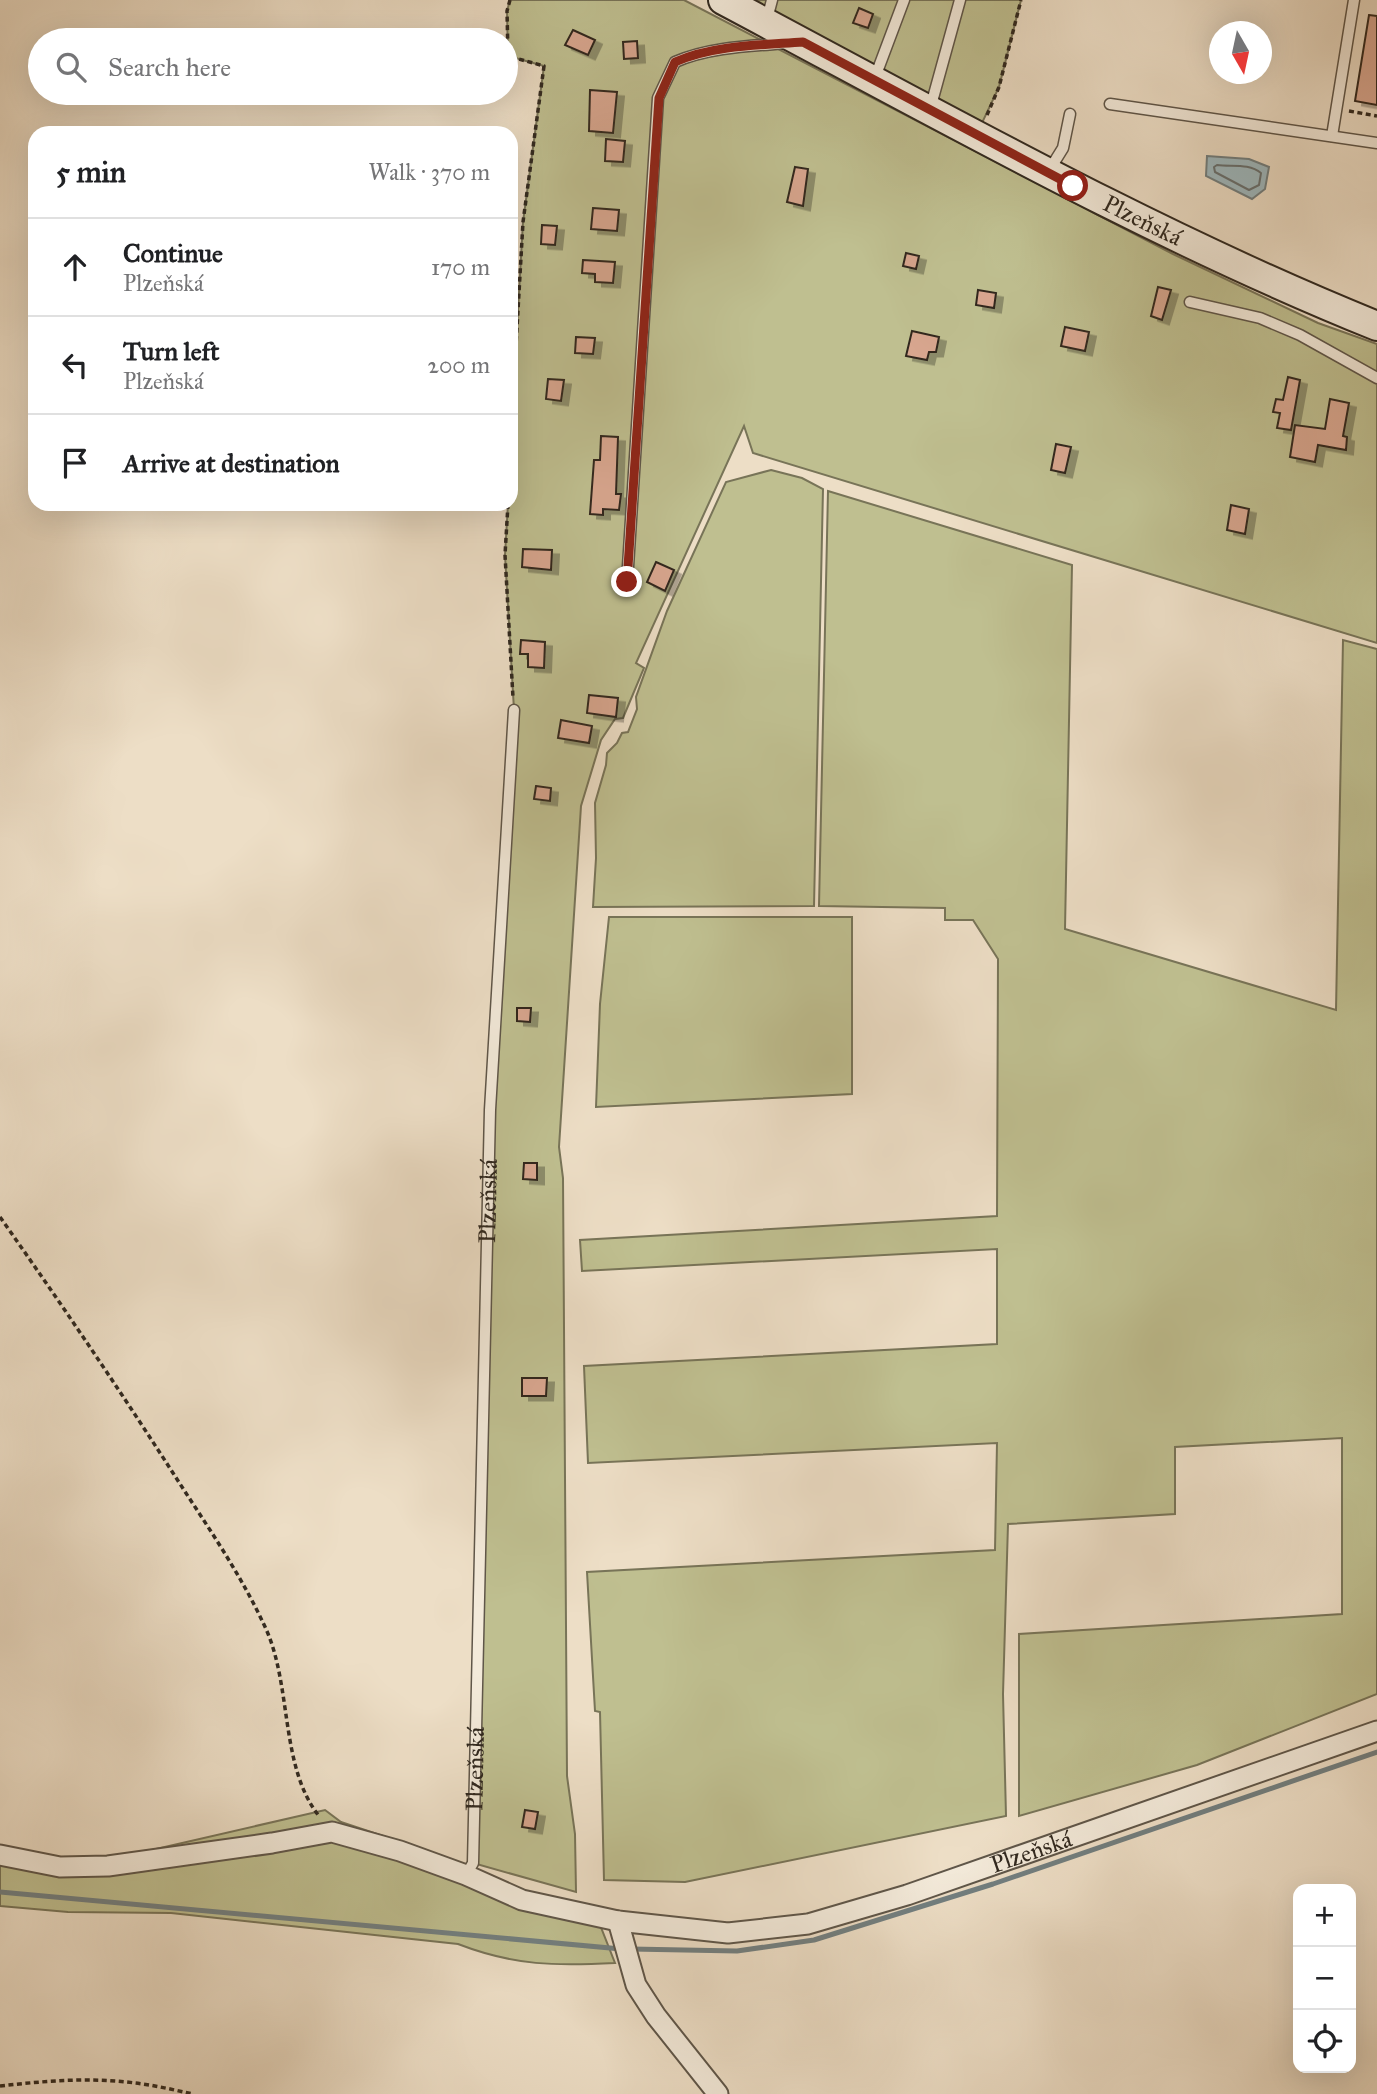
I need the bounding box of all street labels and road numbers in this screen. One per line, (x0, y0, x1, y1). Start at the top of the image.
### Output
street label: Plzeňská (1098, 188, 1188, 253)
street label: Plzeňská (472, 1158, 504, 1244)
street label: Plzeňská (459, 1726, 491, 1811)
street label: Plzeňská (986, 1823, 1077, 1880)

